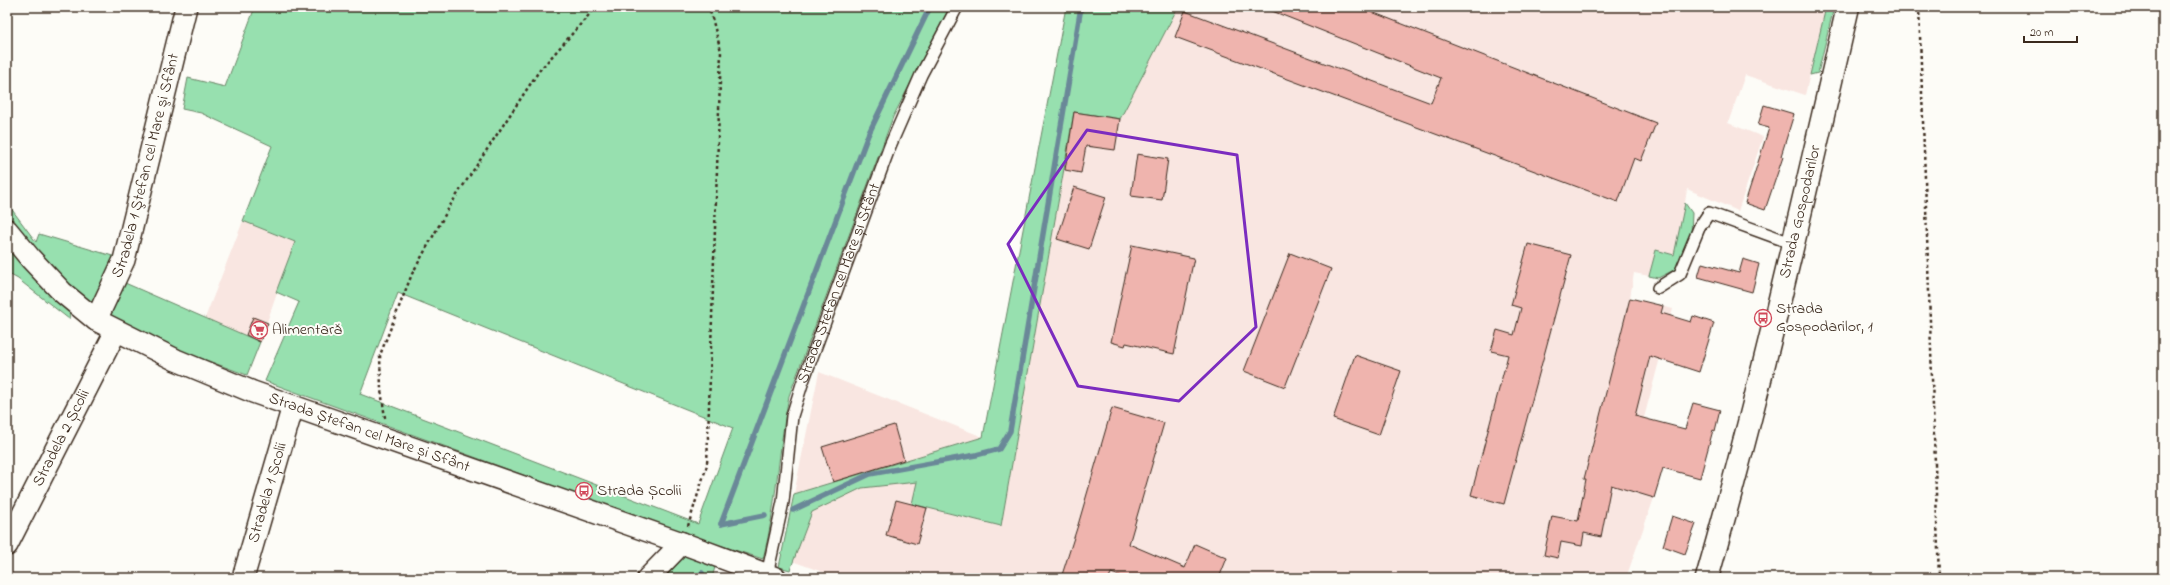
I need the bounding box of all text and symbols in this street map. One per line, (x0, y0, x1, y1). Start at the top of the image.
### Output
scale bar (2024, 18, 2077, 44)
text: 20 m (2030, 24, 2053, 42)
street label: Stradela 1 Ştefan cel Mare şi Sfânt (105, 50, 186, 282)
street label: Strada Gospodarilor (1773, 143, 1828, 281)
street label: Strada Ștefan cel Mare și Sfânt (791, 179, 887, 387)
place label: Strada Gospodarilor, 1 (1776, 297, 1873, 339)
bus stop icon: Strada Gospodarilor, 1 (1753, 308, 1773, 328)
place label: Alimentară (272, 318, 342, 342)
supermarket icon: Alimentară (249, 320, 269, 340)
street label: Stradela 2 Școlii (27, 385, 96, 491)
street label: Strada Ștefan cel Mare și Sfânt (265, 386, 474, 480)
street label: Stradela 1 Școlii (242, 439, 294, 546)
place label: Strada Școlii (597, 479, 682, 503)
bus stop icon: Strada Școlii (574, 481, 594, 501)

